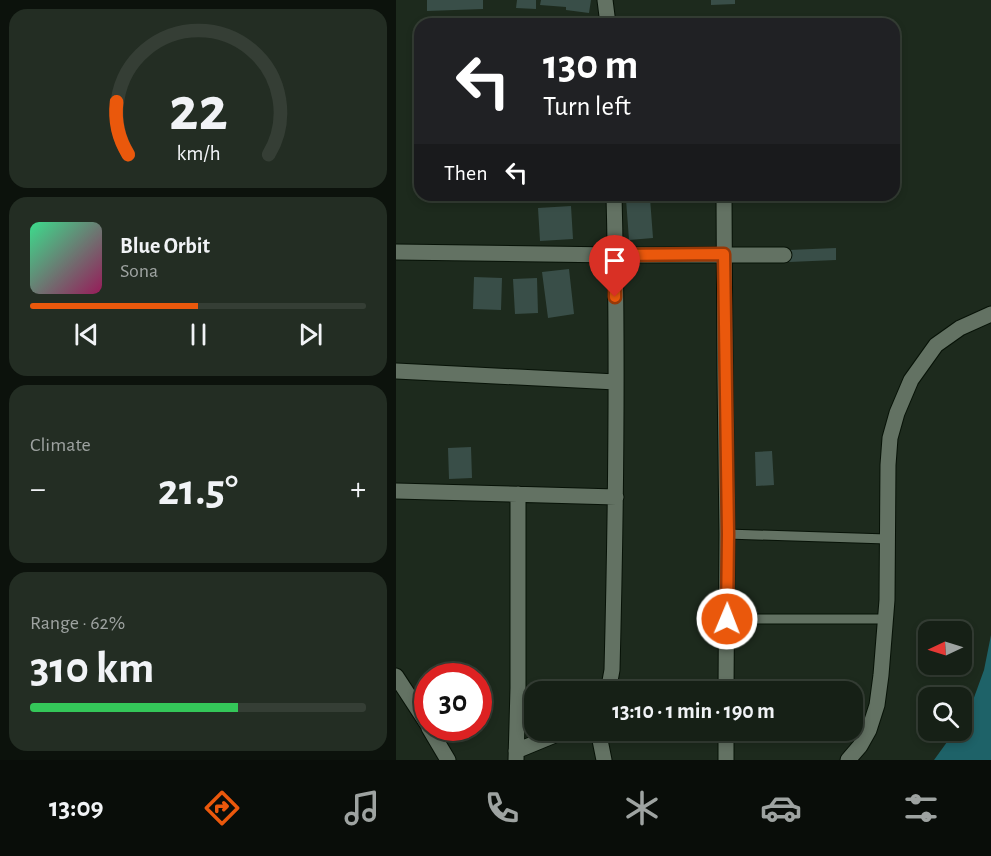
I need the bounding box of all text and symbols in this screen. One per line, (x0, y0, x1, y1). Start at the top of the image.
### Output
icon: left (444, 42, 522, 120)
text: 130 m (543, 44, 638, 86)
text: 22 (169, 80, 227, 142)
text: Turn left (543, 93, 631, 120)
text: km/h (176, 144, 220, 165)
icon: left (500, 156, 533, 189)
text: Then (444, 162, 488, 184)
text: Blue Orbit (120, 235, 210, 257)
pin (589, 235, 640, 297)
icon: arrive (598, 244, 631, 277)
text: Sona (120, 261, 158, 281)
icon: previous (70, 318, 103, 351)
icon: pause (182, 318, 215, 351)
icon: next (294, 318, 327, 351)
text: Climate (30, 435, 91, 455)
text: 21.5° (158, 468, 238, 513)
text: − (30, 473, 46, 506)
text: + (350, 473, 366, 506)
position arrow (695, 587, 759, 651)
text: Range · 62% (30, 613, 125, 633)
north arrow (918, 621, 972, 675)
map controls (918, 621, 972, 741)
text: 310 km (30, 646, 154, 691)
speed limit sign: 30 (414, 663, 492, 741)
button: search (918, 687, 972, 741)
text: 13:10 · 1 min · 190 m (612, 700, 775, 722)
icon: directions (201, 787, 243, 829)
icon: music (341, 787, 383, 829)
icon: phone (481, 787, 523, 829)
icon: climate (621, 787, 663, 829)
icon: car (760, 787, 802, 829)
icon: filters (900, 787, 942, 829)
text: 13:09 (49, 794, 104, 821)

